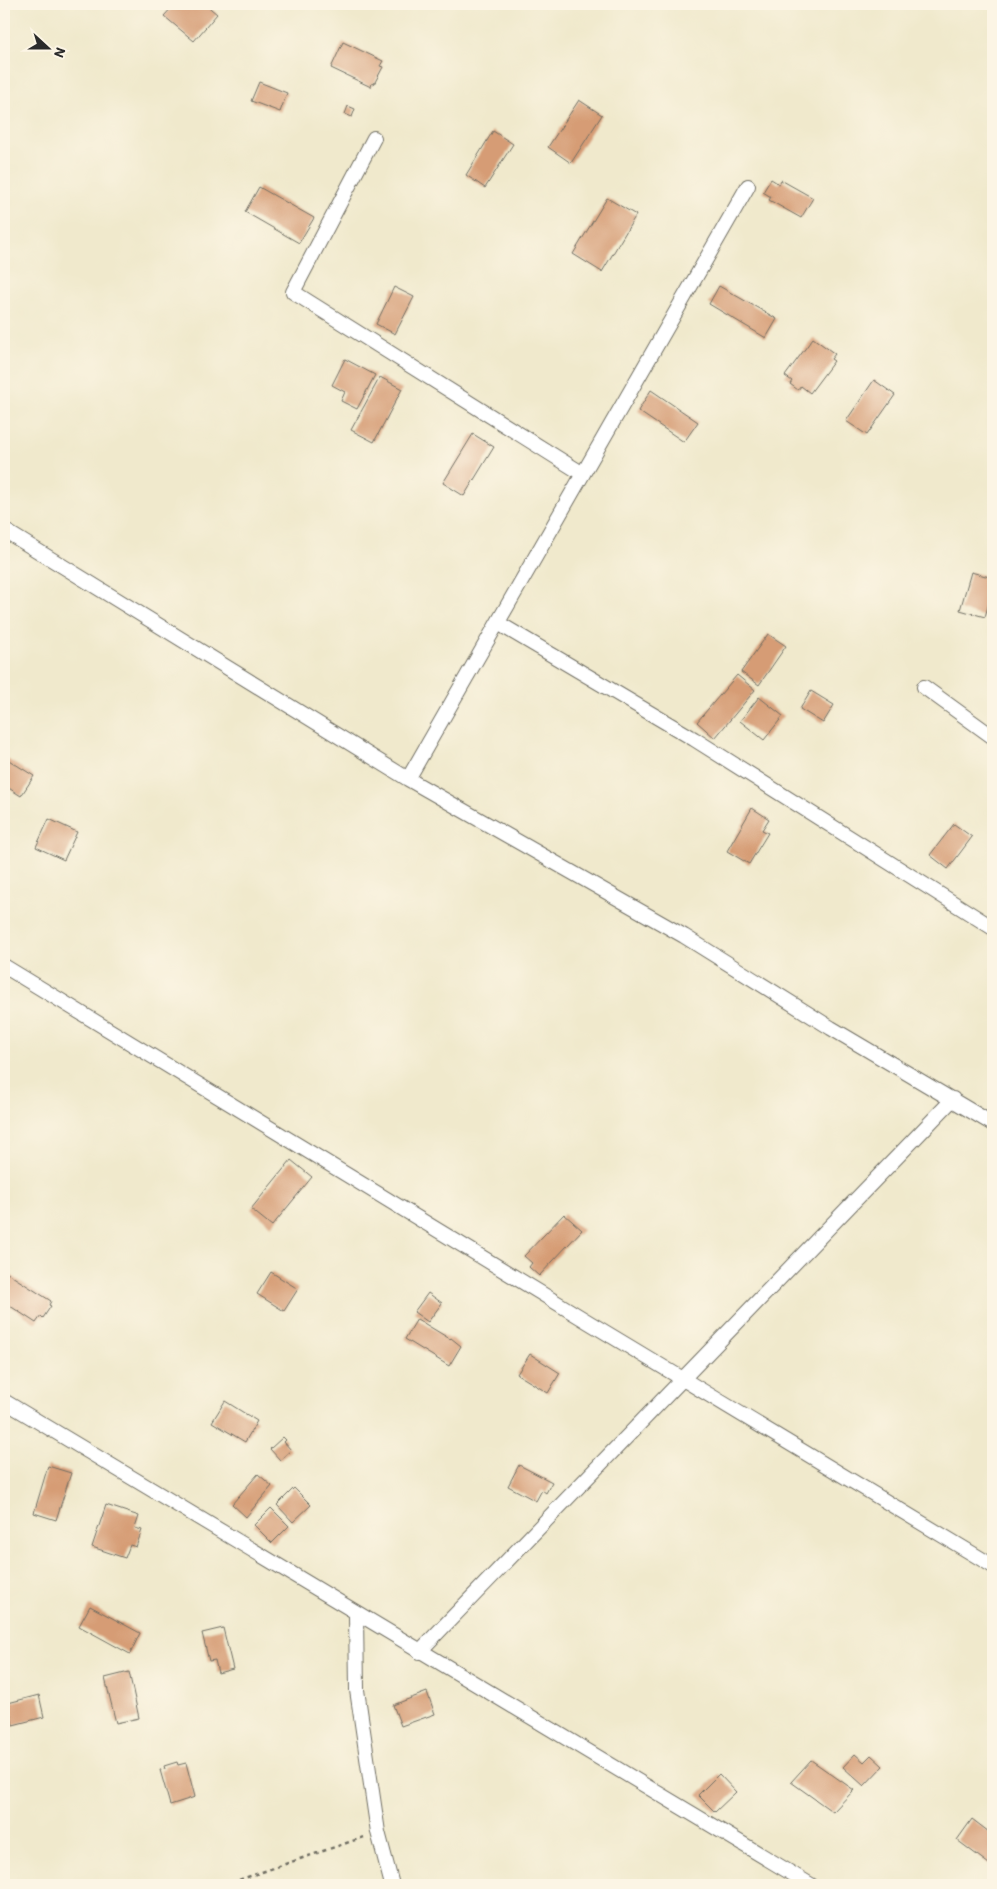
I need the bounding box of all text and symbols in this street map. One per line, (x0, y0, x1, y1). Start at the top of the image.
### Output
north arrow (22, 22, 72, 72)
text: N (50, 45, 69, 60)

